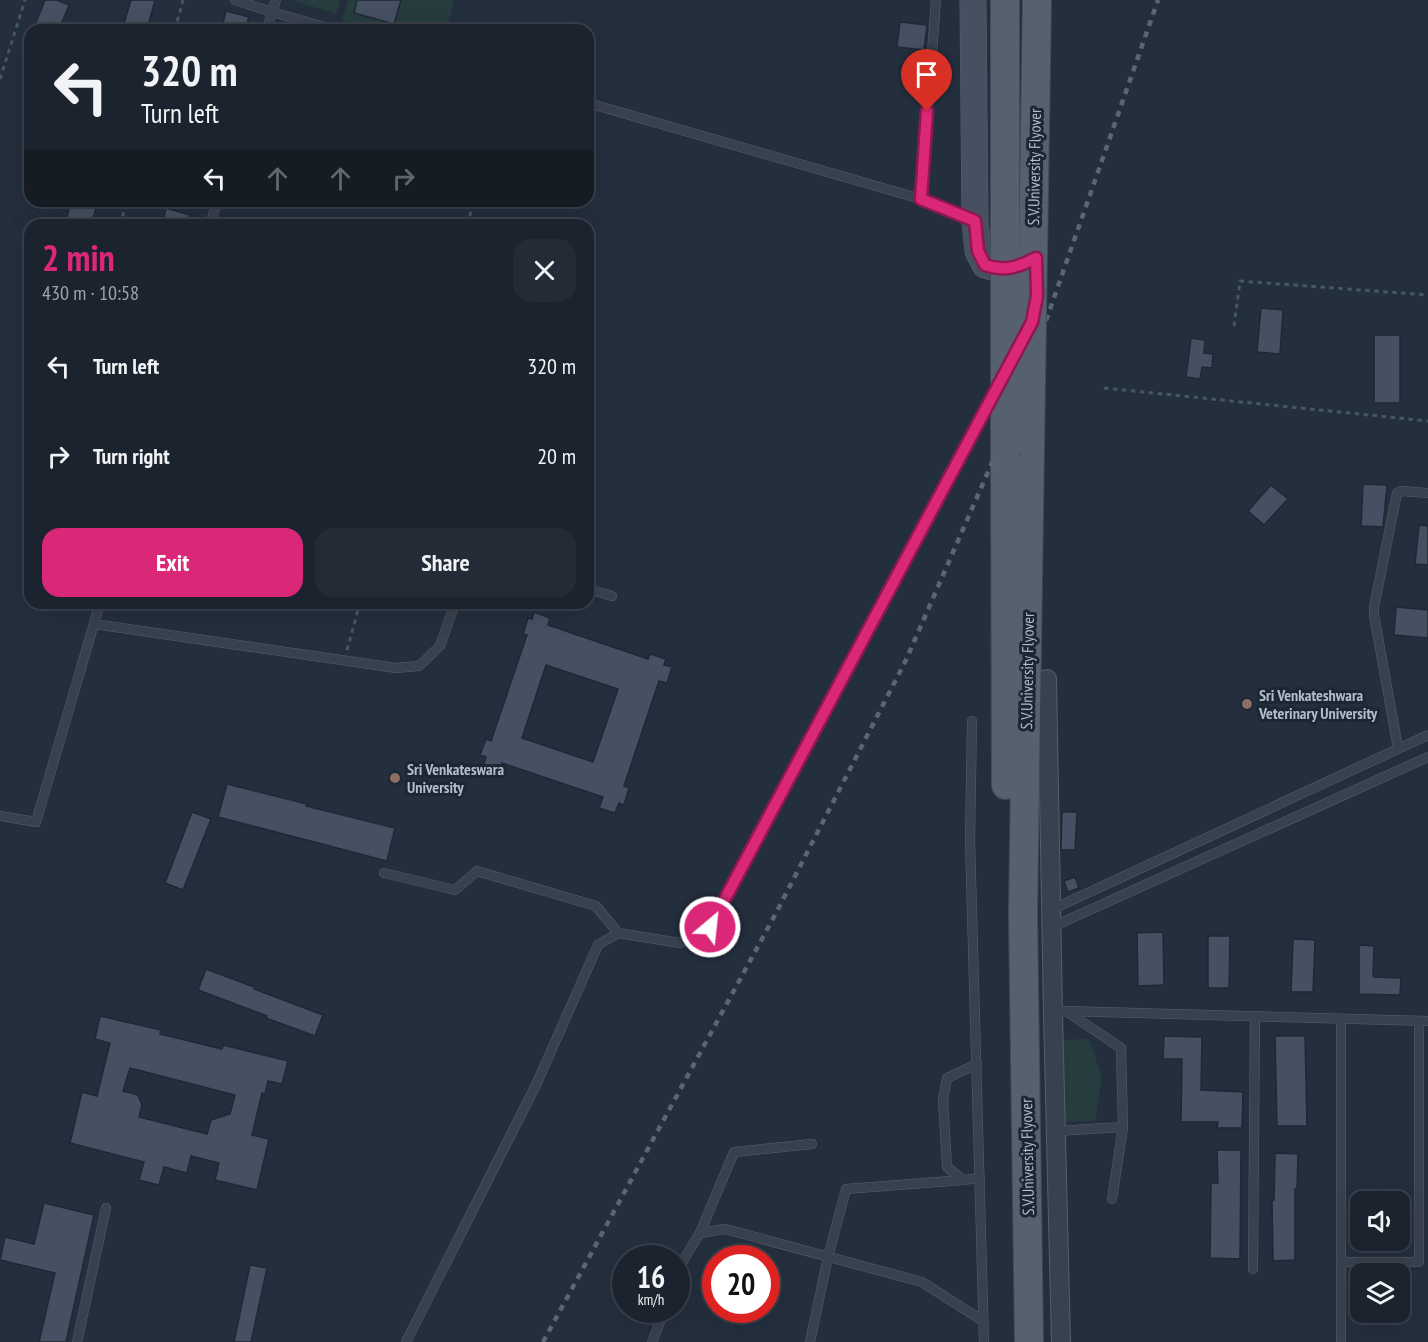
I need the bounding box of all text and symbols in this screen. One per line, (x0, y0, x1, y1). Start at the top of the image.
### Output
text: 320 m (141, 43, 238, 98)
icon: left (42, 48, 120, 126)
pin (901, 49, 952, 111)
icon: arrive (910, 58, 943, 91)
text: Turn left (141, 96, 219, 130)
street label: S.V.University Flyover (1023, 108, 1045, 226)
icon: left (198, 162, 231, 195)
icon: ahead (261, 162, 294, 195)
icon: ahead (324, 162, 357, 195)
icon: right (387, 162, 420, 195)
text: 2 min (42, 234, 115, 281)
button: close (513, 239, 576, 302)
text: 430 m · 10:58 (42, 280, 139, 306)
icon: left (42, 350, 75, 383)
text: Turn left (93, 352, 159, 380)
text: 320 m (527, 352, 576, 380)
icon: right (42, 440, 75, 473)
text: Turn right (93, 442, 170, 470)
text: 20 m (537, 442, 576, 470)
button: Exit (42, 528, 303, 597)
button: Share (315, 528, 576, 597)
street label: S.V.University Flyover (1016, 612, 1038, 730)
place label: Sri Venkateshwara Veterinary University (1258, 685, 1378, 723)
marker: Sri Venkateshwara Veterinary University (1240, 697, 1254, 711)
place label: Sri Venkateswara University (407, 759, 504, 797)
marker: Sri Venkateswara University (388, 771, 402, 785)
position arrow (678, 895, 742, 959)
street label: S.V.University Flyover (1016, 1098, 1038, 1216)
map controls (1350, 1191, 1410, 1323)
button: sound (1350, 1191, 1410, 1251)
speed limit sign: 20 (702, 1245, 780, 1323)
text: 16 (637, 1257, 665, 1296)
button: layers (1350, 1263, 1410, 1323)
text: km/h (638, 1290, 664, 1309)

